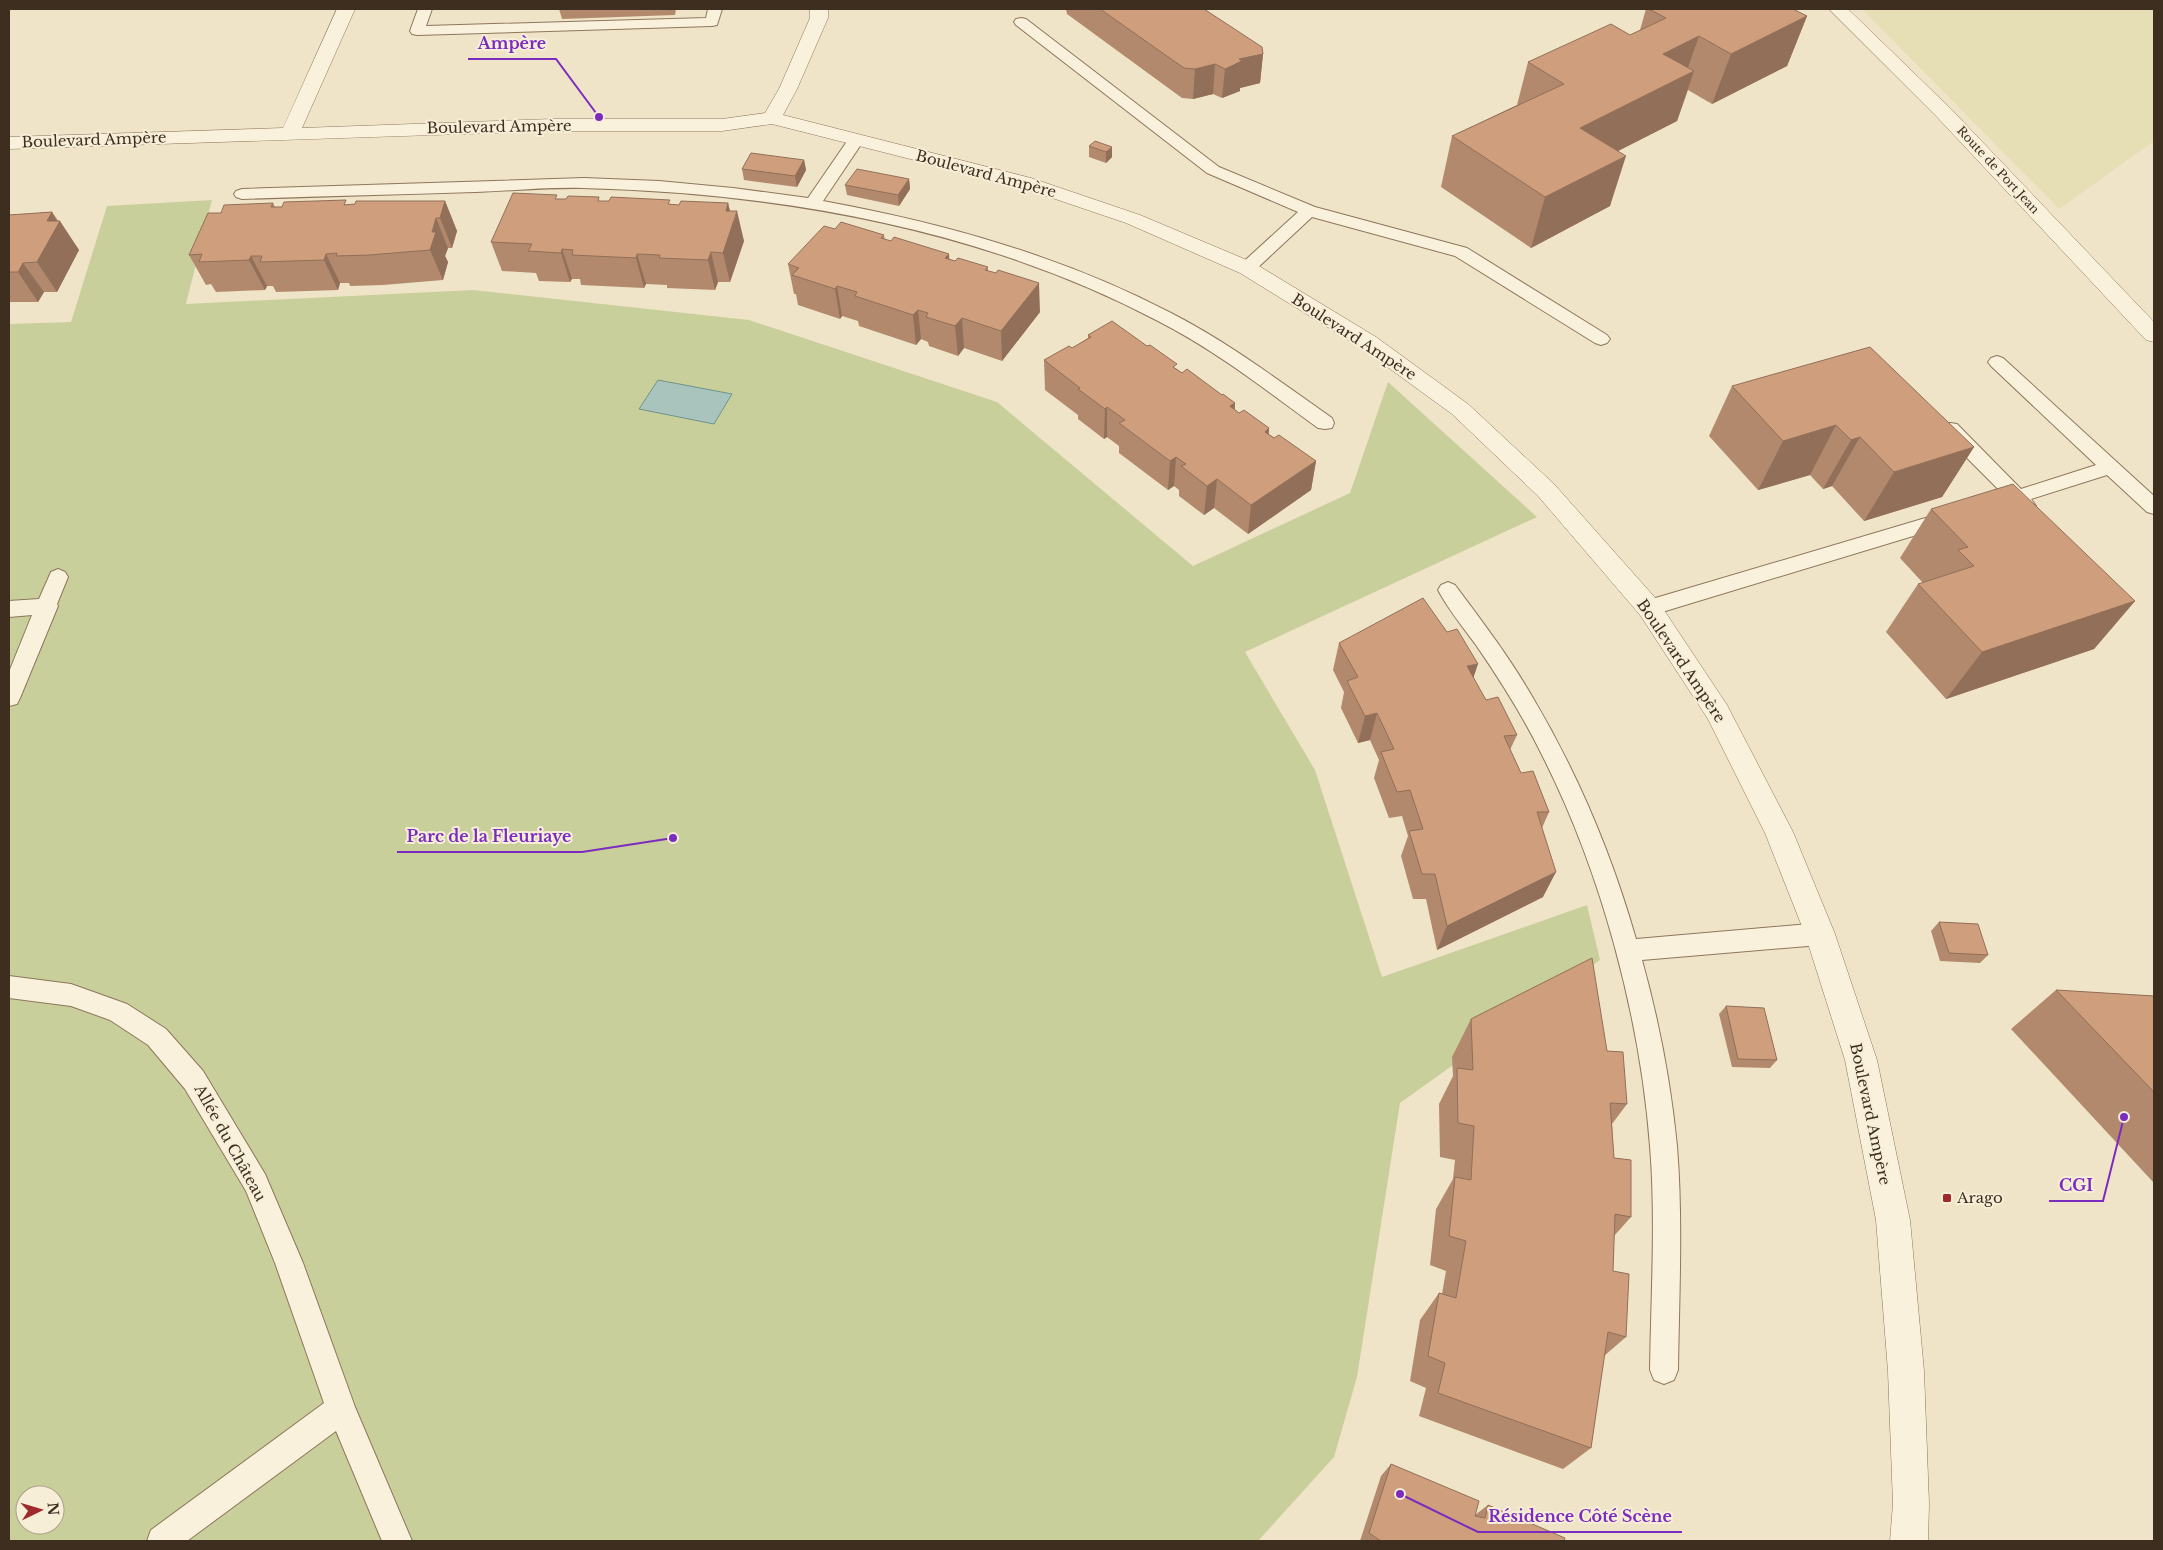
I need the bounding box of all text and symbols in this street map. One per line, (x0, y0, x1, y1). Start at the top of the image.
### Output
callout: Ampère (468, 28, 556, 59)
text: Ampère (477, 33, 546, 53)
street label: Boulevard Ampère (426, 116, 572, 137)
street label: Route de Port Jean (1954, 123, 2043, 217)
street label: Boulevard Ampère (21, 127, 167, 152)
street label: Boulevard Ampère (914, 146, 1059, 201)
street label: Boulevard Ampère (1288, 289, 1420, 384)
street label: Boulevard Ampère (1633, 595, 1730, 726)
callout: Parc de la Fleuriaye (397, 821, 582, 852)
text: Parc de la Fleuriaye (407, 826, 571, 846)
street label: Boulevard Ampère (1846, 1041, 1895, 1187)
street label: Allée du Château (190, 1080, 270, 1204)
callout: CGI (2049, 1170, 2103, 1201)
text: CGI (2059, 1175, 2093, 1195)
place label: Arago (1956, 1188, 2003, 1207)
marker: Arago (1941, 1192, 1953, 1204)
north arrow (15, 1485, 65, 1535)
callout: Résidence Côté Scène (1478, 1501, 1682, 1532)
text: N (43, 1502, 62, 1516)
text: Résidence Côté Scène (1488, 1506, 1672, 1526)

